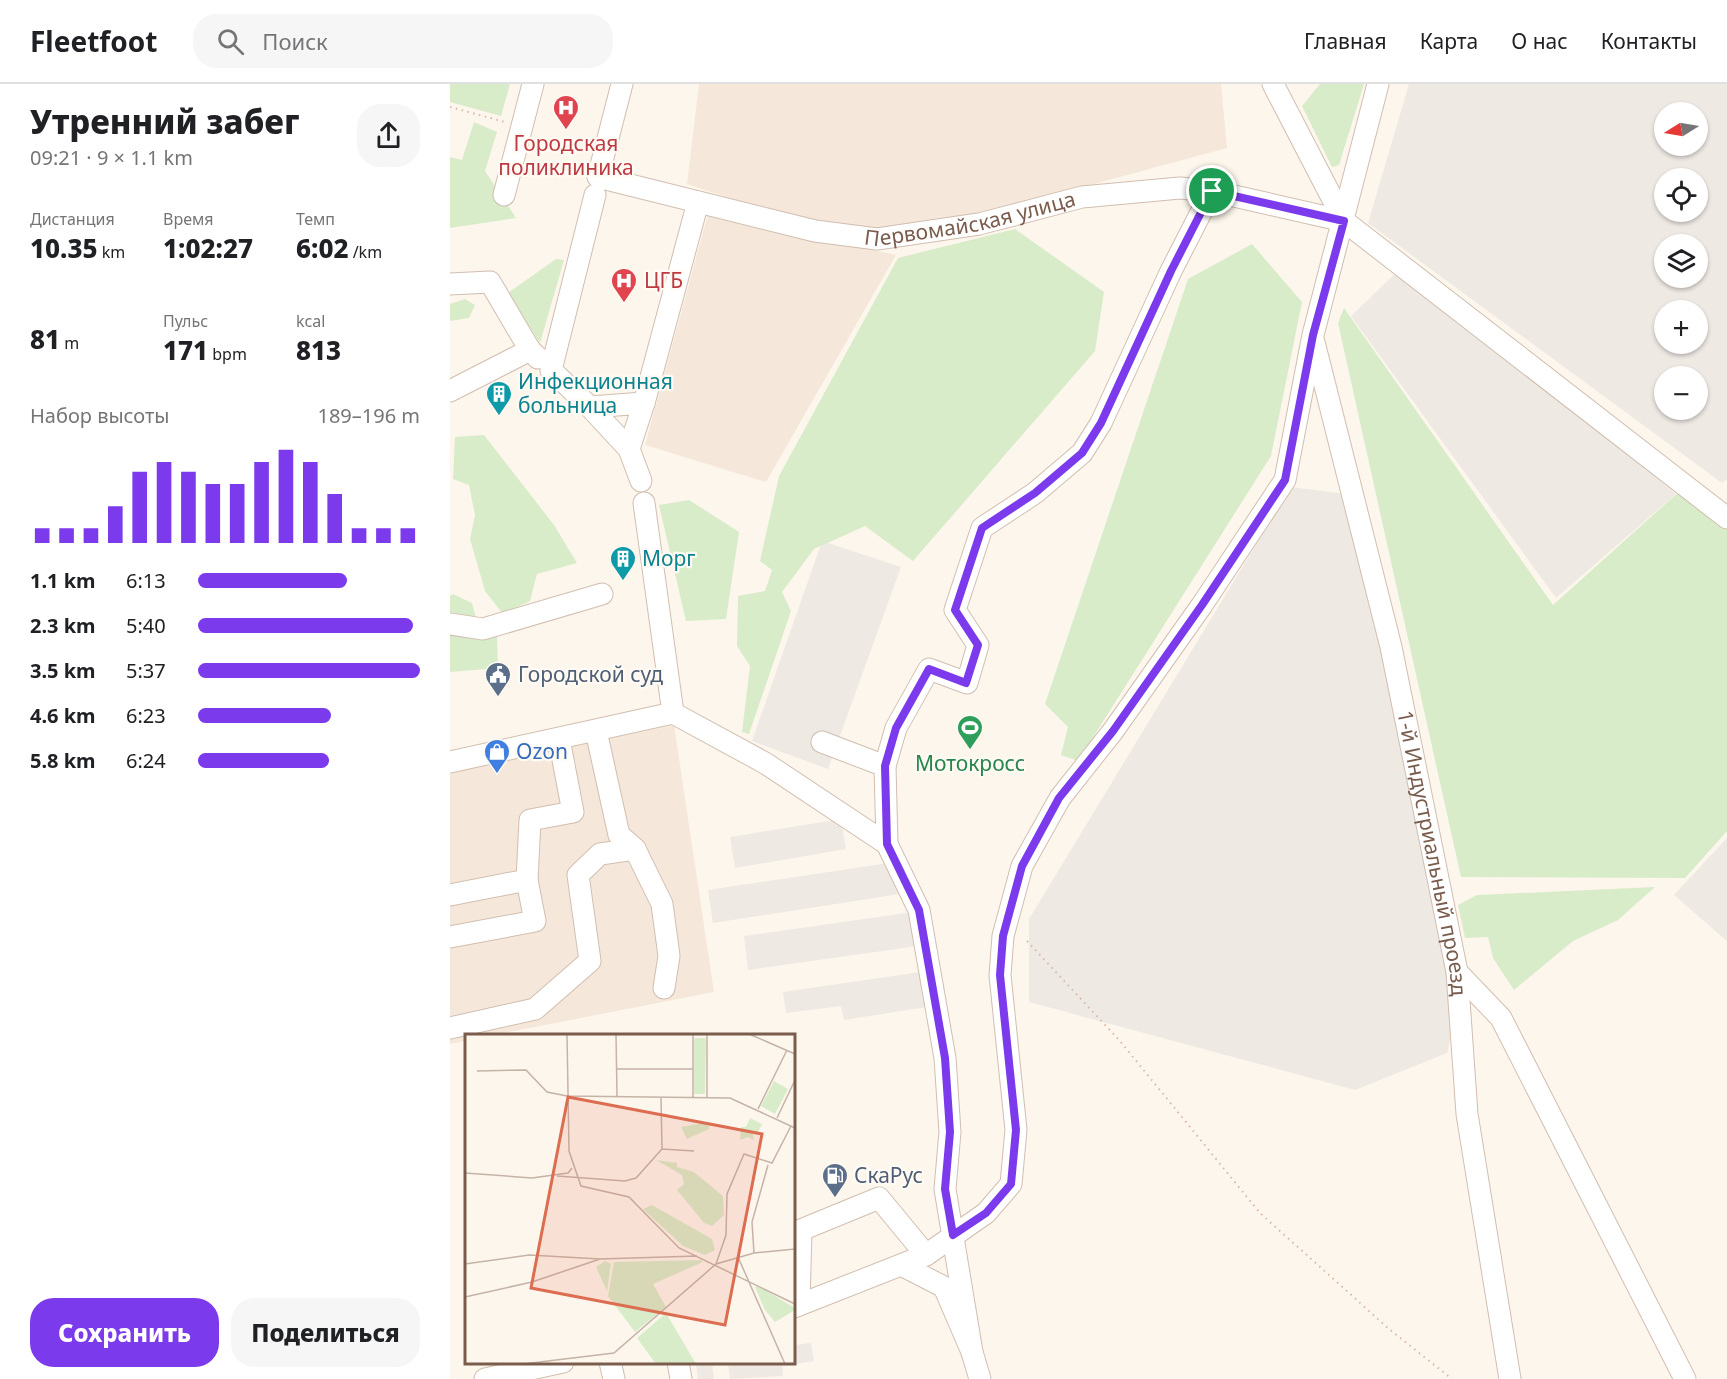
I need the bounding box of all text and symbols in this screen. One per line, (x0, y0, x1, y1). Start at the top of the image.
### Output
search box (193, 14, 613, 68)
text: Fleetfoot (30, 22, 157, 60)
icon: search (214, 25, 247, 58)
text: Поиск (262, 26, 328, 56)
text: Главная (1304, 27, 1387, 55)
text: Карта (1420, 27, 1478, 55)
text: О нас (1511, 27, 1568, 55)
text: Контакты (1601, 27, 1697, 55)
hospital icon: Городская поликлиника (551, 93, 581, 131)
text: Утренний забег (30, 99, 299, 144)
north arrow (1654, 102, 1708, 156)
map controls (1654, 102, 1708, 420)
button: share (357, 104, 420, 167)
place label: Городская поликлиника (498, 129, 634, 181)
text: 09:21 · 9 × 1.1 km (30, 144, 193, 171)
pin (1186, 165, 1237, 216)
button: locate (1654, 168, 1708, 222)
icon: arrive (1195, 174, 1228, 207)
street label: Первомайская улица (863, 184, 1078, 252)
text: Дистанция (30, 208, 115, 230)
text: Время (163, 208, 213, 230)
text: Темп (296, 208, 335, 230)
text: 10.35 (30, 230, 98, 266)
text: 1:02:27 (163, 230, 253, 266)
text: 6:02 (296, 230, 349, 266)
button: layers (1654, 234, 1708, 288)
text: km (98, 241, 125, 263)
text: /km (349, 241, 382, 263)
hospital icon: ЦГБ (609, 266, 639, 304)
place label: ЦГБ (644, 266, 683, 294)
button: + (1654, 300, 1708, 354)
text: Пульс (163, 310, 208, 332)
text: kcal (296, 310, 325, 332)
text: 81 (30, 321, 60, 357)
text: m (60, 332, 79, 354)
text: 171 (163, 332, 208, 368)
text: 813 (296, 332, 341, 368)
text: bpm (208, 343, 247, 365)
button: − (1654, 366, 1708, 420)
place label: Инфекционная больница (518, 367, 673, 419)
building icon: Инфекционная больница (484, 379, 514, 417)
text: Набор высоты (30, 402, 169, 429)
text: 189–196 m (317, 402, 420, 429)
building icon: Морг (608, 544, 638, 582)
place label: Морг (642, 544, 696, 572)
text: 1.1 km (30, 567, 96, 594)
text: 6:13 (126, 567, 166, 594)
text: 2.3 km (30, 612, 96, 639)
text: 5:40 (126, 612, 166, 639)
text: 3.5 km (30, 657, 96, 684)
text: 5:37 (126, 657, 166, 684)
public building icon: Городской суд (483, 660, 513, 698)
place label: Городской суд (518, 660, 663, 688)
text: 4.6 km (30, 702, 96, 729)
text: 6:23 (126, 702, 166, 729)
street label: 1-й Индустриальный проезд (1391, 708, 1474, 997)
sports icon: Мотокросс (955, 713, 985, 751)
shop icon: Ozon (482, 737, 512, 775)
place label: Ozon (516, 737, 568, 765)
text: 5.8 km (30, 747, 96, 774)
text: 6:24 (126, 747, 166, 774)
place label: Мотокросс (915, 749, 1025, 777)
inset map (465, 1034, 795, 1364)
fuel station icon: СкаРус (820, 1161, 850, 1199)
place label: СкаРус (854, 1161, 923, 1189)
button: Сохранить (30, 1298, 219, 1367)
button: Поделиться (231, 1298, 420, 1367)

